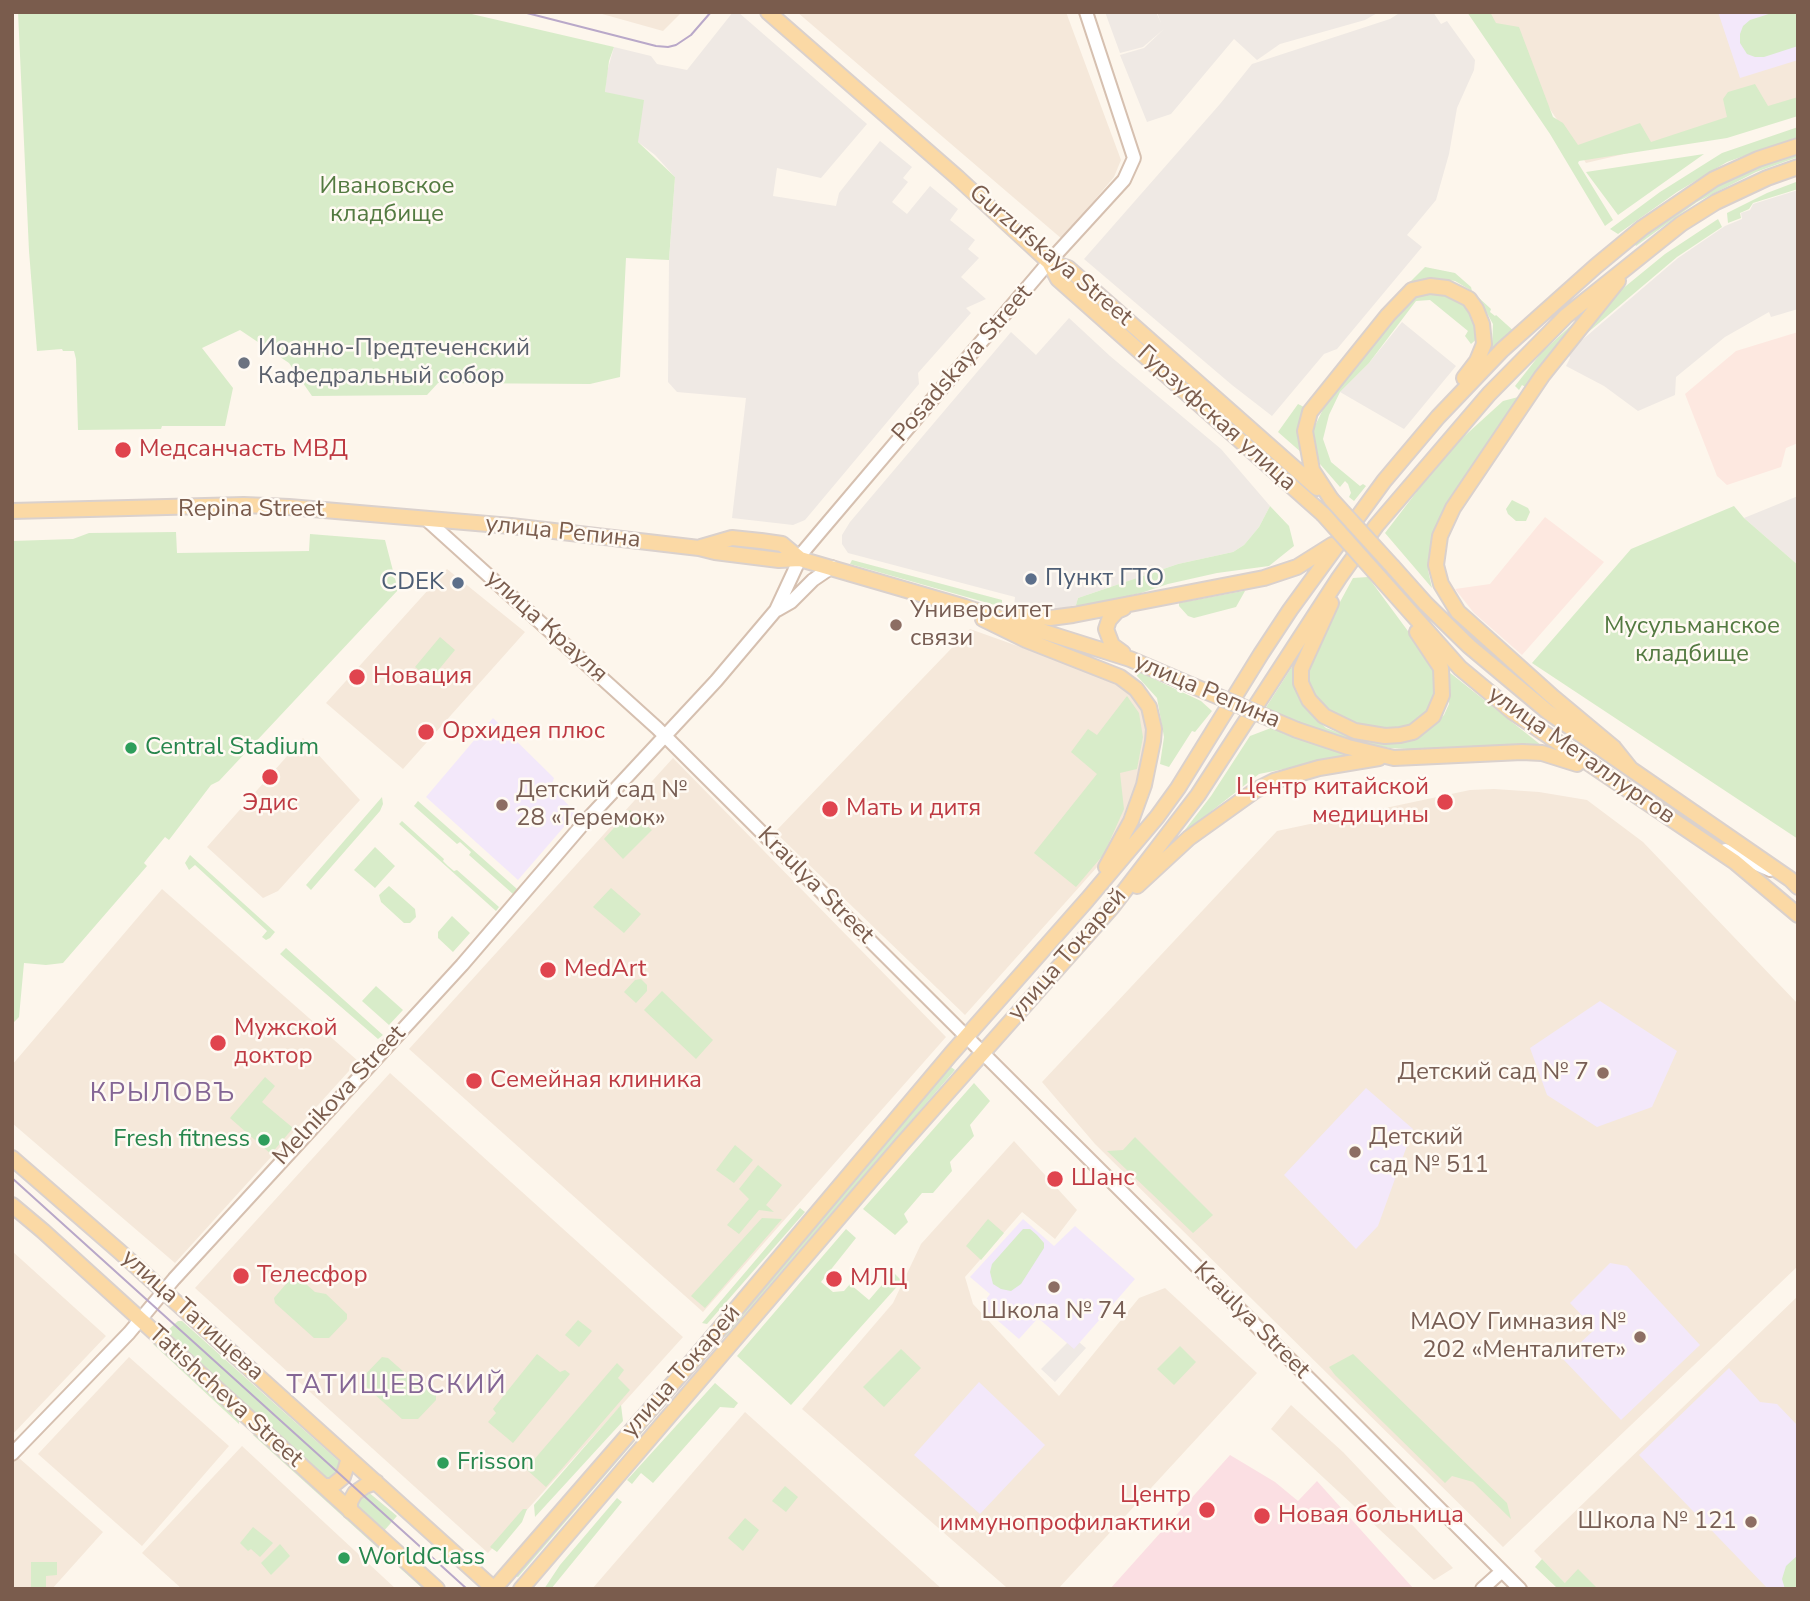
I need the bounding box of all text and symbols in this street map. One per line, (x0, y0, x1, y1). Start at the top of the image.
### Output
park label: Ивановское кладбище (319, 173, 455, 229)
street label: Gurzufskaya Street (962, 179, 1138, 333)
street label: Posadskaya Street (887, 280, 1039, 448)
place label: Иоанно-Предтеченский Кафедральный собор (258, 335, 530, 391)
street label: Гурзуфская улица (1130, 340, 1302, 498)
marker: Иоанно-Предтеченский Кафедральный собор (236, 355, 252, 371)
place label: Медсанчасть МВД (139, 436, 348, 464)
marker: Медсанчасть МВД (113, 440, 133, 460)
street label: Repina Street (178, 496, 324, 524)
street label: улица Репина (484, 511, 642, 555)
street label: улица Крауля (479, 565, 613, 689)
place label: Пункт ГТО (1045, 565, 1164, 593)
place label: CDEK (381, 569, 444, 597)
marker: Пункт ГТО (1023, 571, 1039, 587)
marker: CDEK (450, 575, 466, 591)
place label: Университет связи (910, 597, 1052, 653)
park label: Мусульманское кладбище (1604, 613, 1780, 669)
marker: Университет связи (888, 617, 904, 633)
street label: улица Репина (1130, 648, 1284, 736)
place label: Новация (373, 663, 472, 691)
marker: Новация (347, 667, 367, 687)
street label: улица Металлургов (1482, 681, 1680, 831)
place label: Орхидея плюс (442, 718, 605, 746)
marker: Орхидея плюс (416, 722, 436, 742)
place label: Central Stadium (145, 734, 319, 762)
marker: Central Stadium (123, 740, 139, 756)
marker: Эдис (260, 767, 280, 787)
place label: Центр китайской медицины (1236, 774, 1429, 830)
place label: Детский сад № 28 «Теремок» (516, 777, 687, 833)
place label: Эдис (242, 790, 298, 818)
marker: Центр китайской медицины (1435, 792, 1455, 812)
place label: Мать и дитя (846, 795, 981, 823)
marker: Детский сад № 28 «Теремок» (494, 797, 510, 813)
marker: Мать и дитя (820, 799, 840, 819)
street label: Kraulya Street (751, 822, 879, 950)
street label: улица Токарей (1003, 883, 1133, 1027)
place label: MedArt (564, 956, 646, 984)
marker: MedArt (538, 960, 558, 980)
place label: Мужской доктор (234, 1015, 338, 1071)
street label: Melnikova Street (268, 1020, 412, 1172)
marker: Мужской доктор (208, 1033, 228, 1053)
place label: Детский сад № 7 (1397, 1059, 1589, 1087)
marker: Детский сад № 7 (1595, 1065, 1611, 1081)
place label: Семейная клиника (490, 1067, 702, 1095)
marker: Семейная клиника (464, 1071, 484, 1091)
district label: КРЫЛОВЪ (91, 1079, 235, 1111)
place label: Детский сад № 511 (1369, 1124, 1489, 1180)
place label: Fresh fitness (113, 1126, 250, 1154)
marker: Fresh fitness (256, 1132, 272, 1148)
marker: Детский сад № 511 (1347, 1144, 1363, 1160)
place label: Шанс (1071, 1165, 1135, 1193)
marker: Шанс (1045, 1169, 1065, 1189)
street label: улица Татищева (115, 1244, 269, 1388)
street label: Kraulya Street (1187, 1257, 1315, 1385)
place label: Телесфор (257, 1262, 368, 1290)
place label: МЛЦ (850, 1265, 907, 1293)
marker: Телесфор (231, 1266, 251, 1286)
marker: МЛЦ (824, 1269, 844, 1289)
marker: Школа № 74 (1046, 1279, 1062, 1295)
place label: Школа № 74 (982, 1298, 1126, 1326)
street label: улица Токарей (617, 1300, 747, 1444)
place label: МАОУ Гимназия № 202 «Менталитет» (1410, 1309, 1626, 1365)
street label: Tatishcheva Street (142, 1320, 308, 1474)
marker: МАОУ Гимназия № 202 «Менталитет» (1632, 1329, 1648, 1345)
district label: ТАТИЩЕВСКИЙ (288, 1371, 506, 1403)
place label: Frisson (457, 1449, 534, 1477)
marker: Frisson (435, 1455, 451, 1471)
place label: Центр иммунопрофилактики (940, 1482, 1191, 1538)
marker: Центр иммунопрофилактики (1197, 1500, 1217, 1520)
place label: Новая больница (1278, 1502, 1464, 1530)
marker: Новая больница (1252, 1506, 1272, 1526)
place label: Школа № 121 (1578, 1508, 1737, 1536)
marker: Школа № 121 (1743, 1514, 1759, 1530)
place label: WorldClass (358, 1544, 485, 1572)
marker: WorldClass (336, 1550, 352, 1566)

